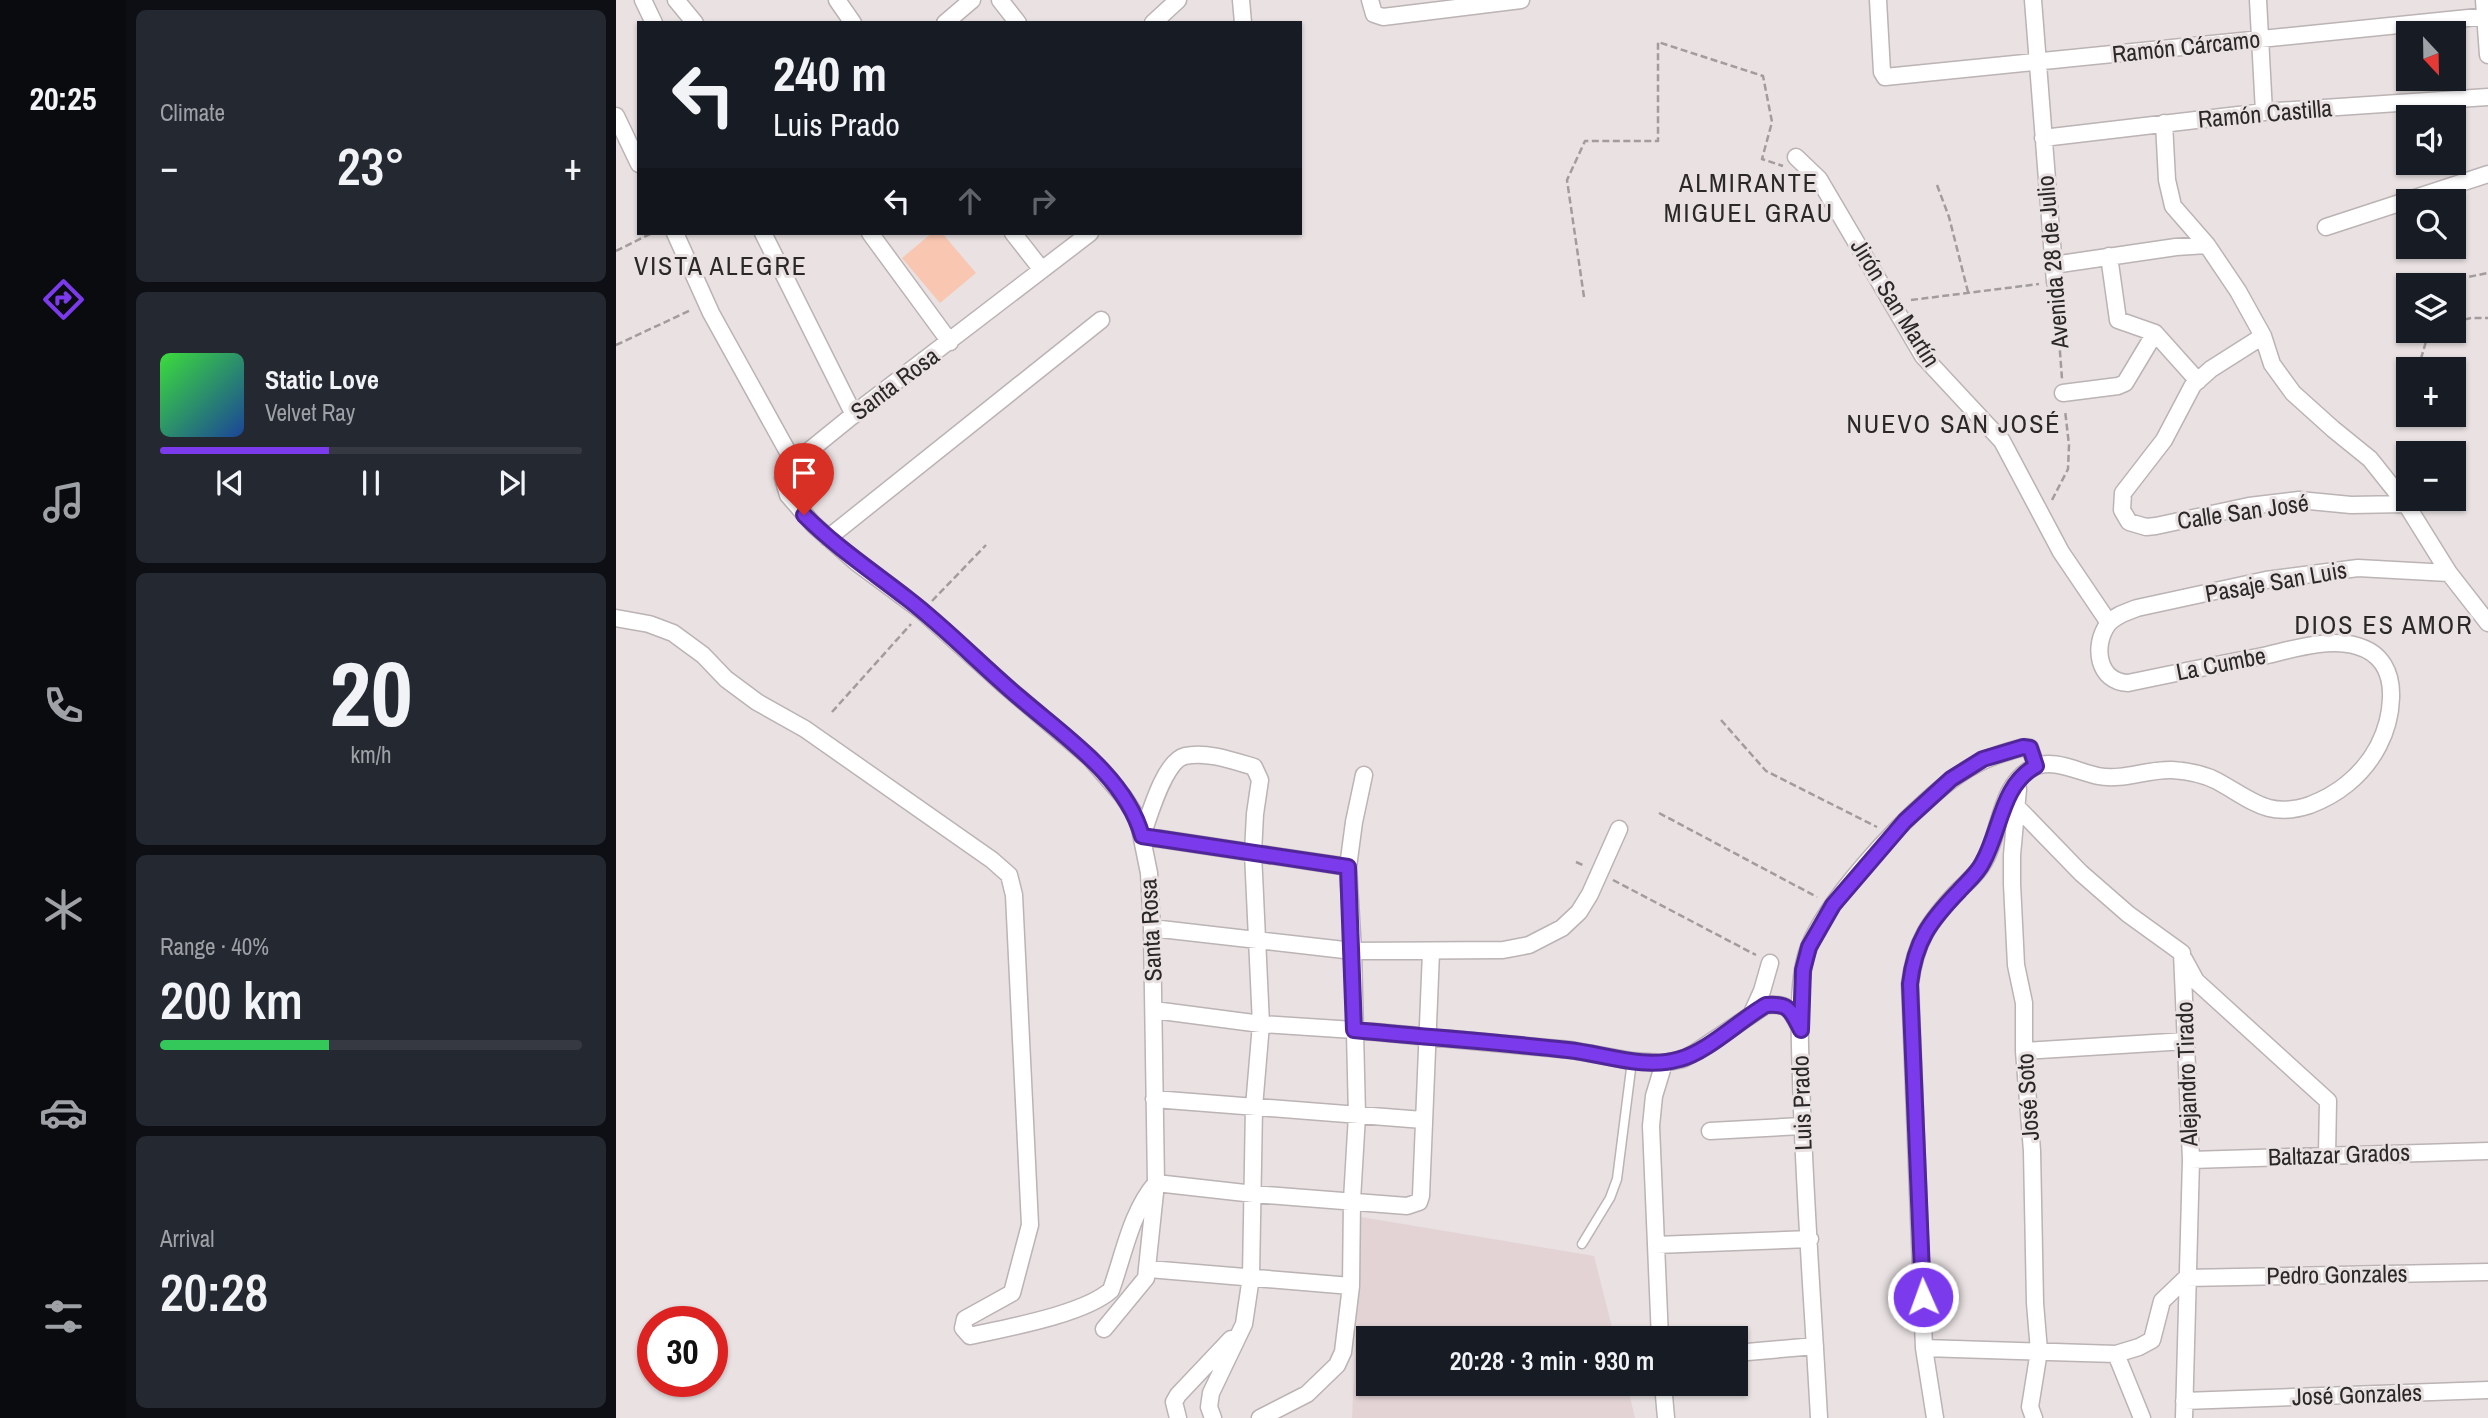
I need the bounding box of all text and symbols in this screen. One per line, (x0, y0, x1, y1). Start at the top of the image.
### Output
north arrow (2396, 21, 2466, 91)
map controls (2396, 21, 2466, 511)
street label: Ramón Cárcamo (2110, 22, 2262, 70)
text: 240 m (773, 40, 887, 106)
icon: left (658, 49, 749, 140)
text: 20:25 (29, 77, 97, 120)
street label: Ramón Castilla (2197, 91, 2333, 135)
text: Climate (160, 97, 225, 128)
text: Luis Prado (773, 103, 900, 146)
button: sound (2396, 105, 2466, 175)
text: 23° (337, 131, 405, 201)
text: − (160, 141, 178, 192)
text: + (564, 141, 582, 192)
district label: ALMIRANTE MIGUEL GRAU (1664, 165, 1834, 230)
street label: Avenida 28 de Julio (2028, 174, 2076, 351)
icon: left (878, 182, 916, 220)
icon: ahead (951, 182, 989, 220)
icon: right (1024, 182, 1062, 220)
button: search (2396, 189, 2466, 259)
street label: Jirón San Martín (1844, 232, 1948, 373)
district label: VISTA ALEGRE (634, 248, 808, 283)
button: layers (2396, 273, 2466, 343)
icon: directions (39, 275, 88, 324)
street label: Santa Rosa (844, 339, 945, 427)
button: + (2396, 357, 2466, 427)
text: Static Love (265, 362, 379, 397)
text: Velvet Ray (265, 397, 355, 428)
district label: NUEVO SAN JOSÉ (1846, 406, 2062, 441)
button: − (2396, 441, 2466, 511)
pin (774, 443, 834, 515)
icon: arrive (785, 454, 823, 492)
icon: previous (211, 464, 249, 502)
icon: pause (352, 464, 390, 502)
icon: next (493, 464, 531, 502)
icon: music (39, 478, 88, 527)
street label: Calle San José (2175, 486, 2311, 536)
street label: Pasaje San Luis (2202, 553, 2349, 609)
district label: DIOS ES AMOR (2294, 607, 2474, 642)
text: 20 (330, 632, 413, 754)
street label: La Cumbe (2173, 639, 2268, 687)
icon: phone (39, 681, 88, 730)
text: km/h (351, 739, 391, 770)
street label: Santa Rosa (1131, 878, 1169, 982)
icon: climate (39, 885, 88, 934)
text: Range · 40% (160, 931, 269, 962)
text: 200 km (160, 965, 303, 1035)
street label: Alejandro Tirado (2167, 1001, 2205, 1148)
street label: José Soto (2008, 1052, 2046, 1142)
street label: Luis Prado (1783, 1055, 1819, 1151)
icon: car (39, 1088, 88, 1137)
street label: Baltazar Grados (2267, 1136, 2411, 1172)
text: Arrival (160, 1223, 215, 1254)
text: 20:28 (160, 1257, 268, 1327)
street label: Pedro Gonzales (2266, 1257, 2408, 1291)
position arrow (1886, 1260, 1960, 1334)
icon: filters (39, 1292, 88, 1341)
speed limit sign: 30 (637, 1306, 728, 1397)
text: 20:28 · 3 min · 930 m (1450, 1343, 1654, 1378)
street label: José Gonzales (2291, 1376, 2423, 1412)

